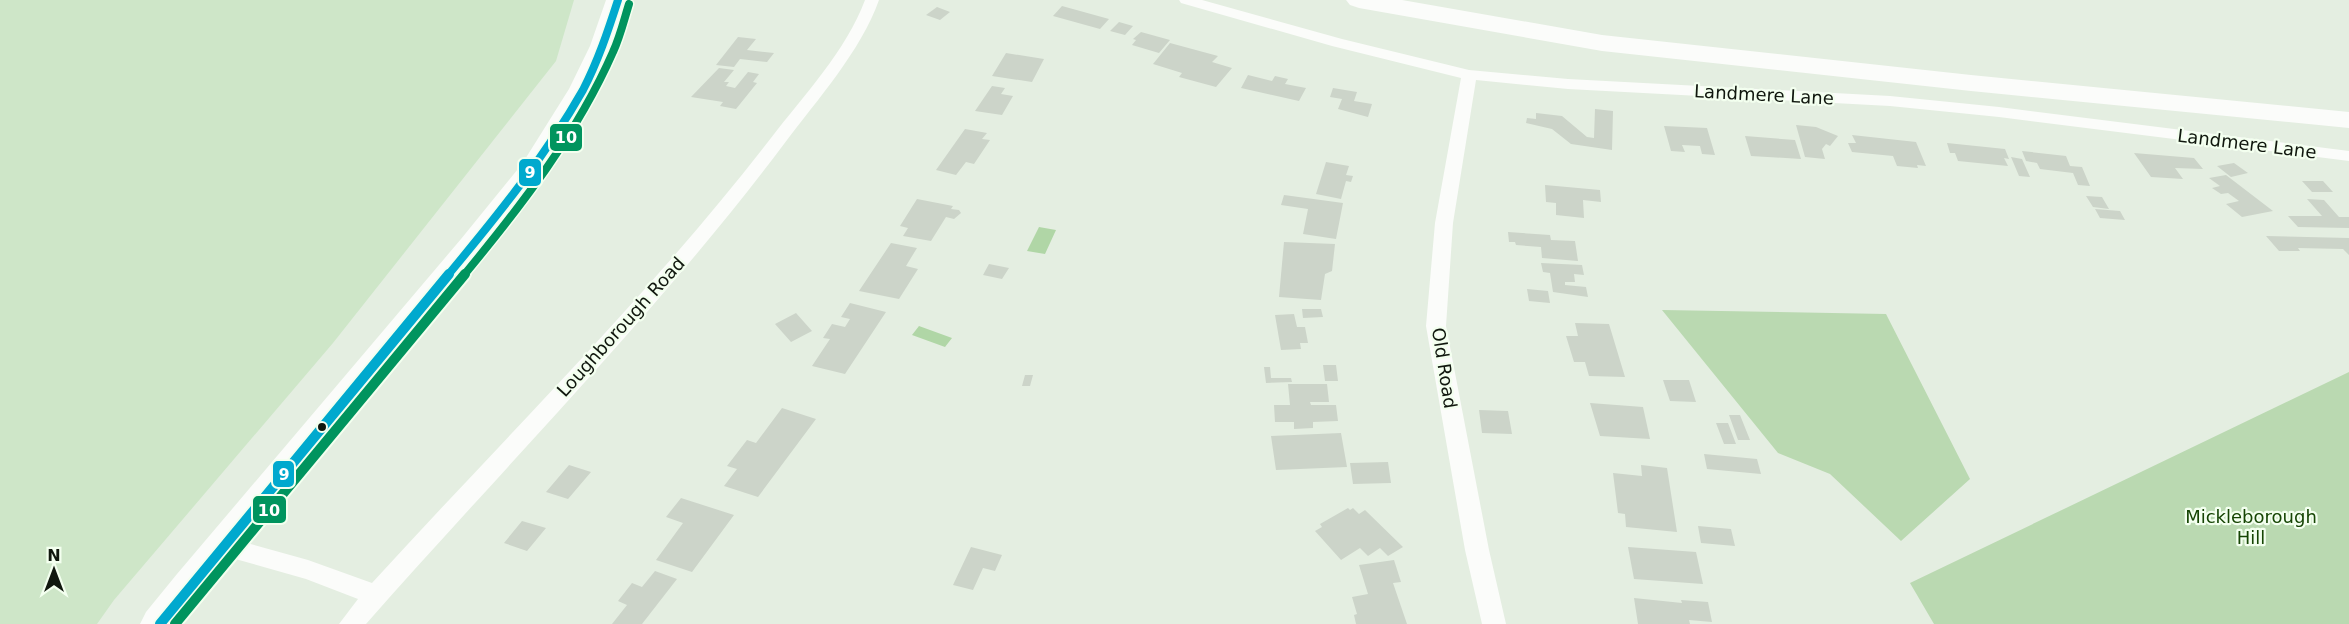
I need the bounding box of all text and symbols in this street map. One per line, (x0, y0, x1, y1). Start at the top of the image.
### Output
street label: Landmere Lane (1694, 80, 1834, 109)
line badge: 10 (549, 123, 583, 152)
street label: Landmere Lane (2176, 125, 2318, 162)
text: 10 (555, 128, 577, 147)
line badge: 9 (518, 158, 542, 187)
text: 9 (524, 163, 536, 182)
street label: Loughborough Road (552, 253, 689, 401)
street label: Old Road (1428, 326, 1461, 410)
unlabelled marker (316, 421, 328, 433)
line badge: 9 (272, 460, 295, 488)
text: 9 (278, 465, 290, 484)
line badge: 10 (252, 495, 287, 524)
text: 10 (258, 501, 280, 520)
park label: Mickleborough Hill (2185, 506, 2317, 548)
north arrow (24, 540, 84, 600)
text: N (47, 546, 61, 565)

